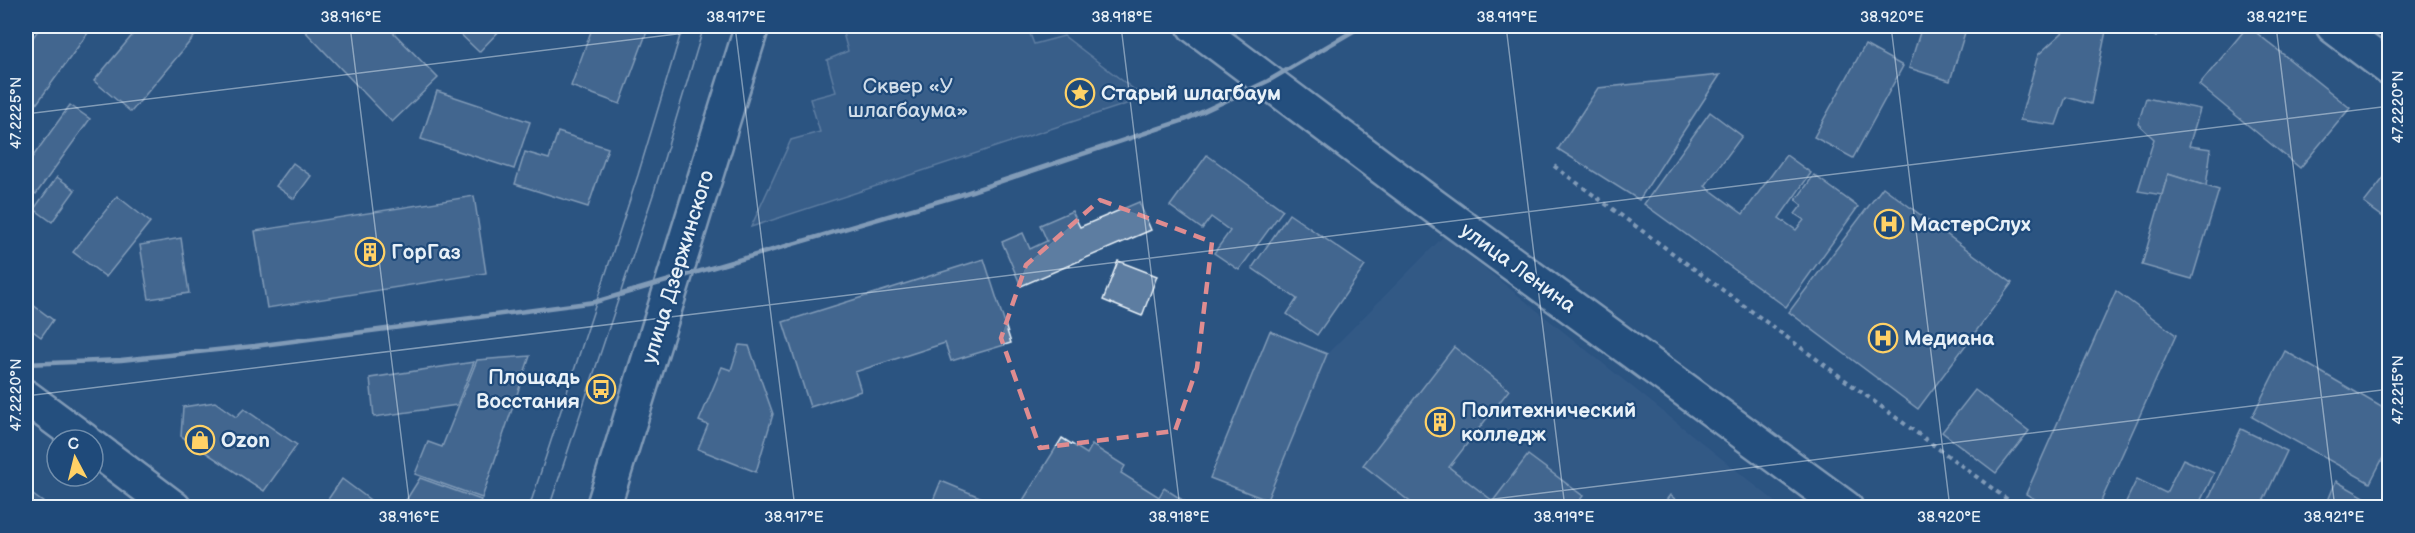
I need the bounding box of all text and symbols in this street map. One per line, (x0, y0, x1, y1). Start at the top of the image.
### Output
text: 38.916°E (320, 8, 382, 27)
text: 38.917°E (706, 8, 766, 27)
text: 38.918°E (1092, 8, 1153, 27)
text: 38.919°E (1477, 8, 1538, 27)
text: 38.920°E (1860, 8, 1924, 27)
text: 38.921°E (2247, 8, 2308, 27)
text: 47.2220°N (2389, 70, 2408, 144)
park label: Сквер «У шлагбаума» (848, 74, 968, 123)
text: 47.2225°N (7, 77, 26, 149)
place icon: Старый шлагбаум (1064, 77, 1096, 109)
place label: Старый шлагбаум (1101, 81, 1281, 106)
street label: улица Дзержинского (637, 167, 719, 367)
hospital icon: МастерСлух (1873, 208, 1905, 240)
place label: МастерСлух (1910, 212, 2031, 237)
street label: улица Ленина (1455, 218, 1581, 319)
building icon: ГорГаз (354, 236, 386, 268)
place label: ГорГаз (391, 240, 461, 265)
hospital icon: Медиана (1867, 322, 1899, 354)
place label: Медиана (1904, 326, 1995, 351)
text: 47.2215°N (2389, 355, 2408, 425)
text: 47.2220°N (7, 358, 26, 432)
place label: Площадь Восстания (476, 365, 580, 414)
bus stop icon: Площадь Восстания (585, 373, 617, 405)
place label: Политехнический колледж (1461, 398, 1636, 447)
building icon: Политехнический колледж (1424, 406, 1456, 438)
shop icon: Ozon (184, 424, 216, 456)
north arrow (45, 428, 105, 488)
place label: Ozon (221, 428, 270, 453)
text: С (67, 434, 80, 455)
text: 38.916°E (378, 508, 440, 527)
text: 38.917°E (764, 508, 824, 527)
text: 38.918°E (1149, 508, 1210, 527)
text: 38.919°E (1534, 508, 1595, 527)
text: 38.920°E (1917, 508, 1981, 527)
text: 38.921°E (2304, 508, 2365, 527)

